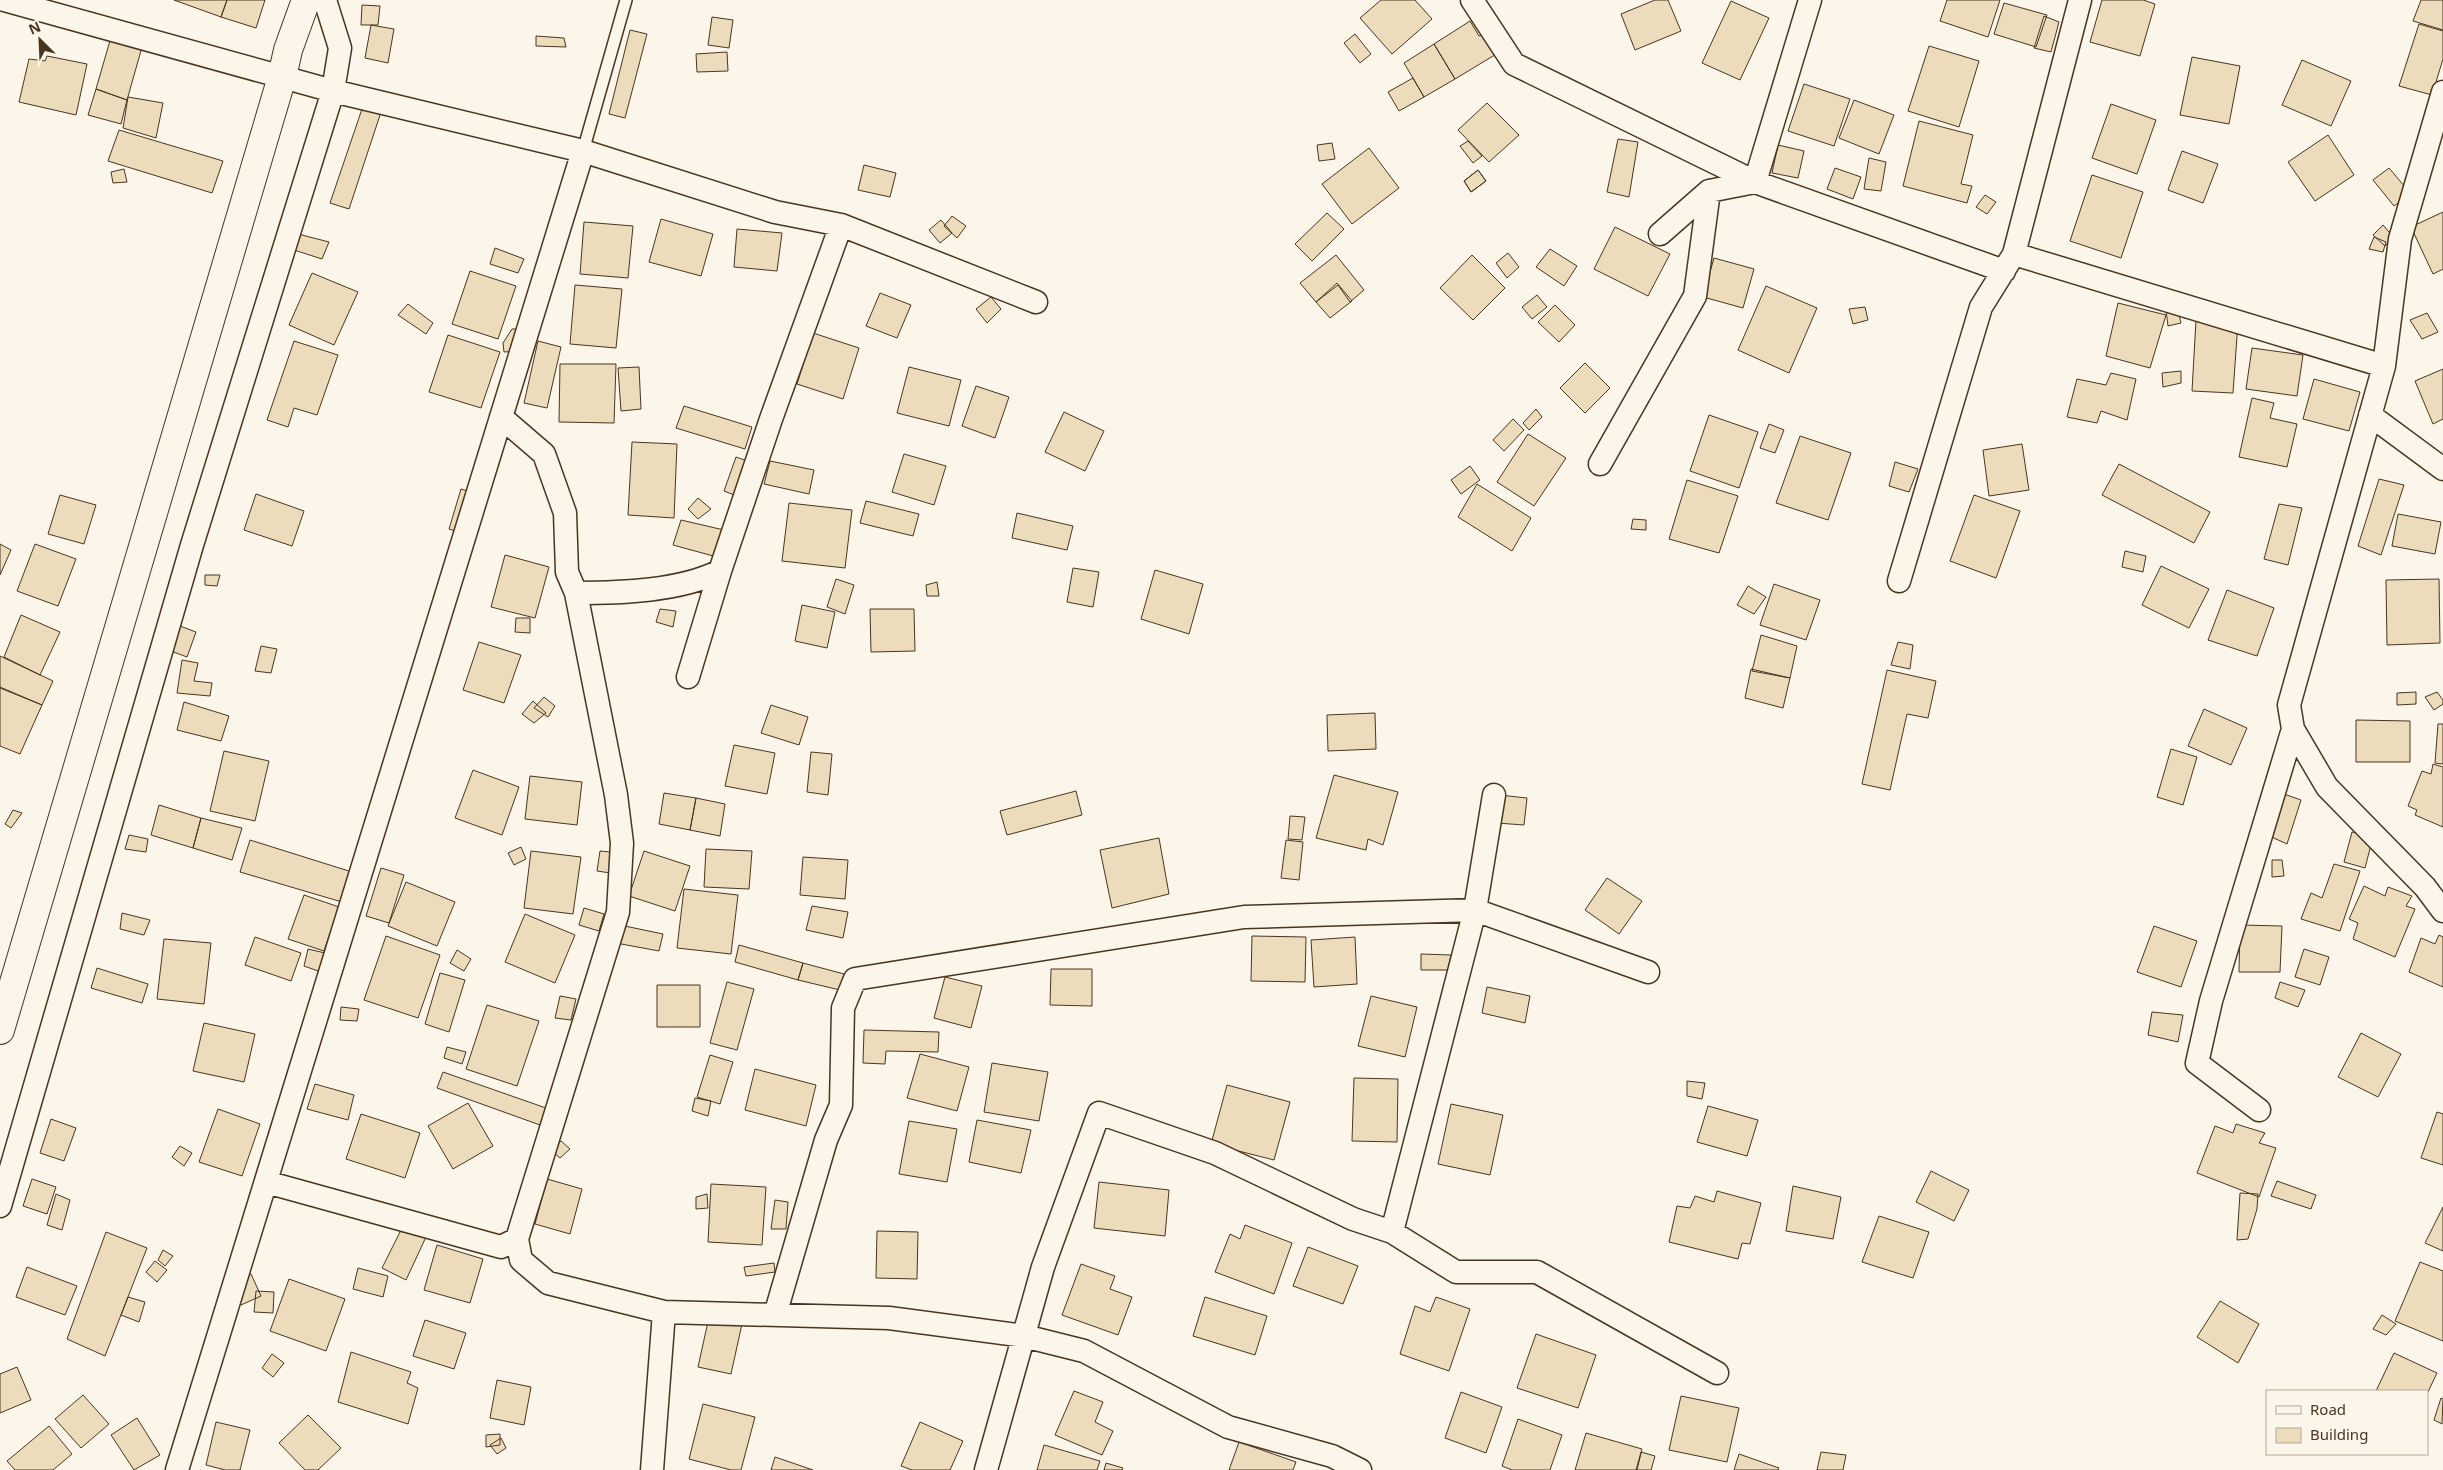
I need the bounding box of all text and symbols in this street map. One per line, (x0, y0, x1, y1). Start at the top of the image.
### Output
north arrow (15, 15, 65, 65)
text: N (25, 17, 44, 39)
legend (2266, 1390, 2428, 1455)
text: Road (2310, 1399, 2346, 1419)
text: Building (2310, 1424, 2368, 1444)

